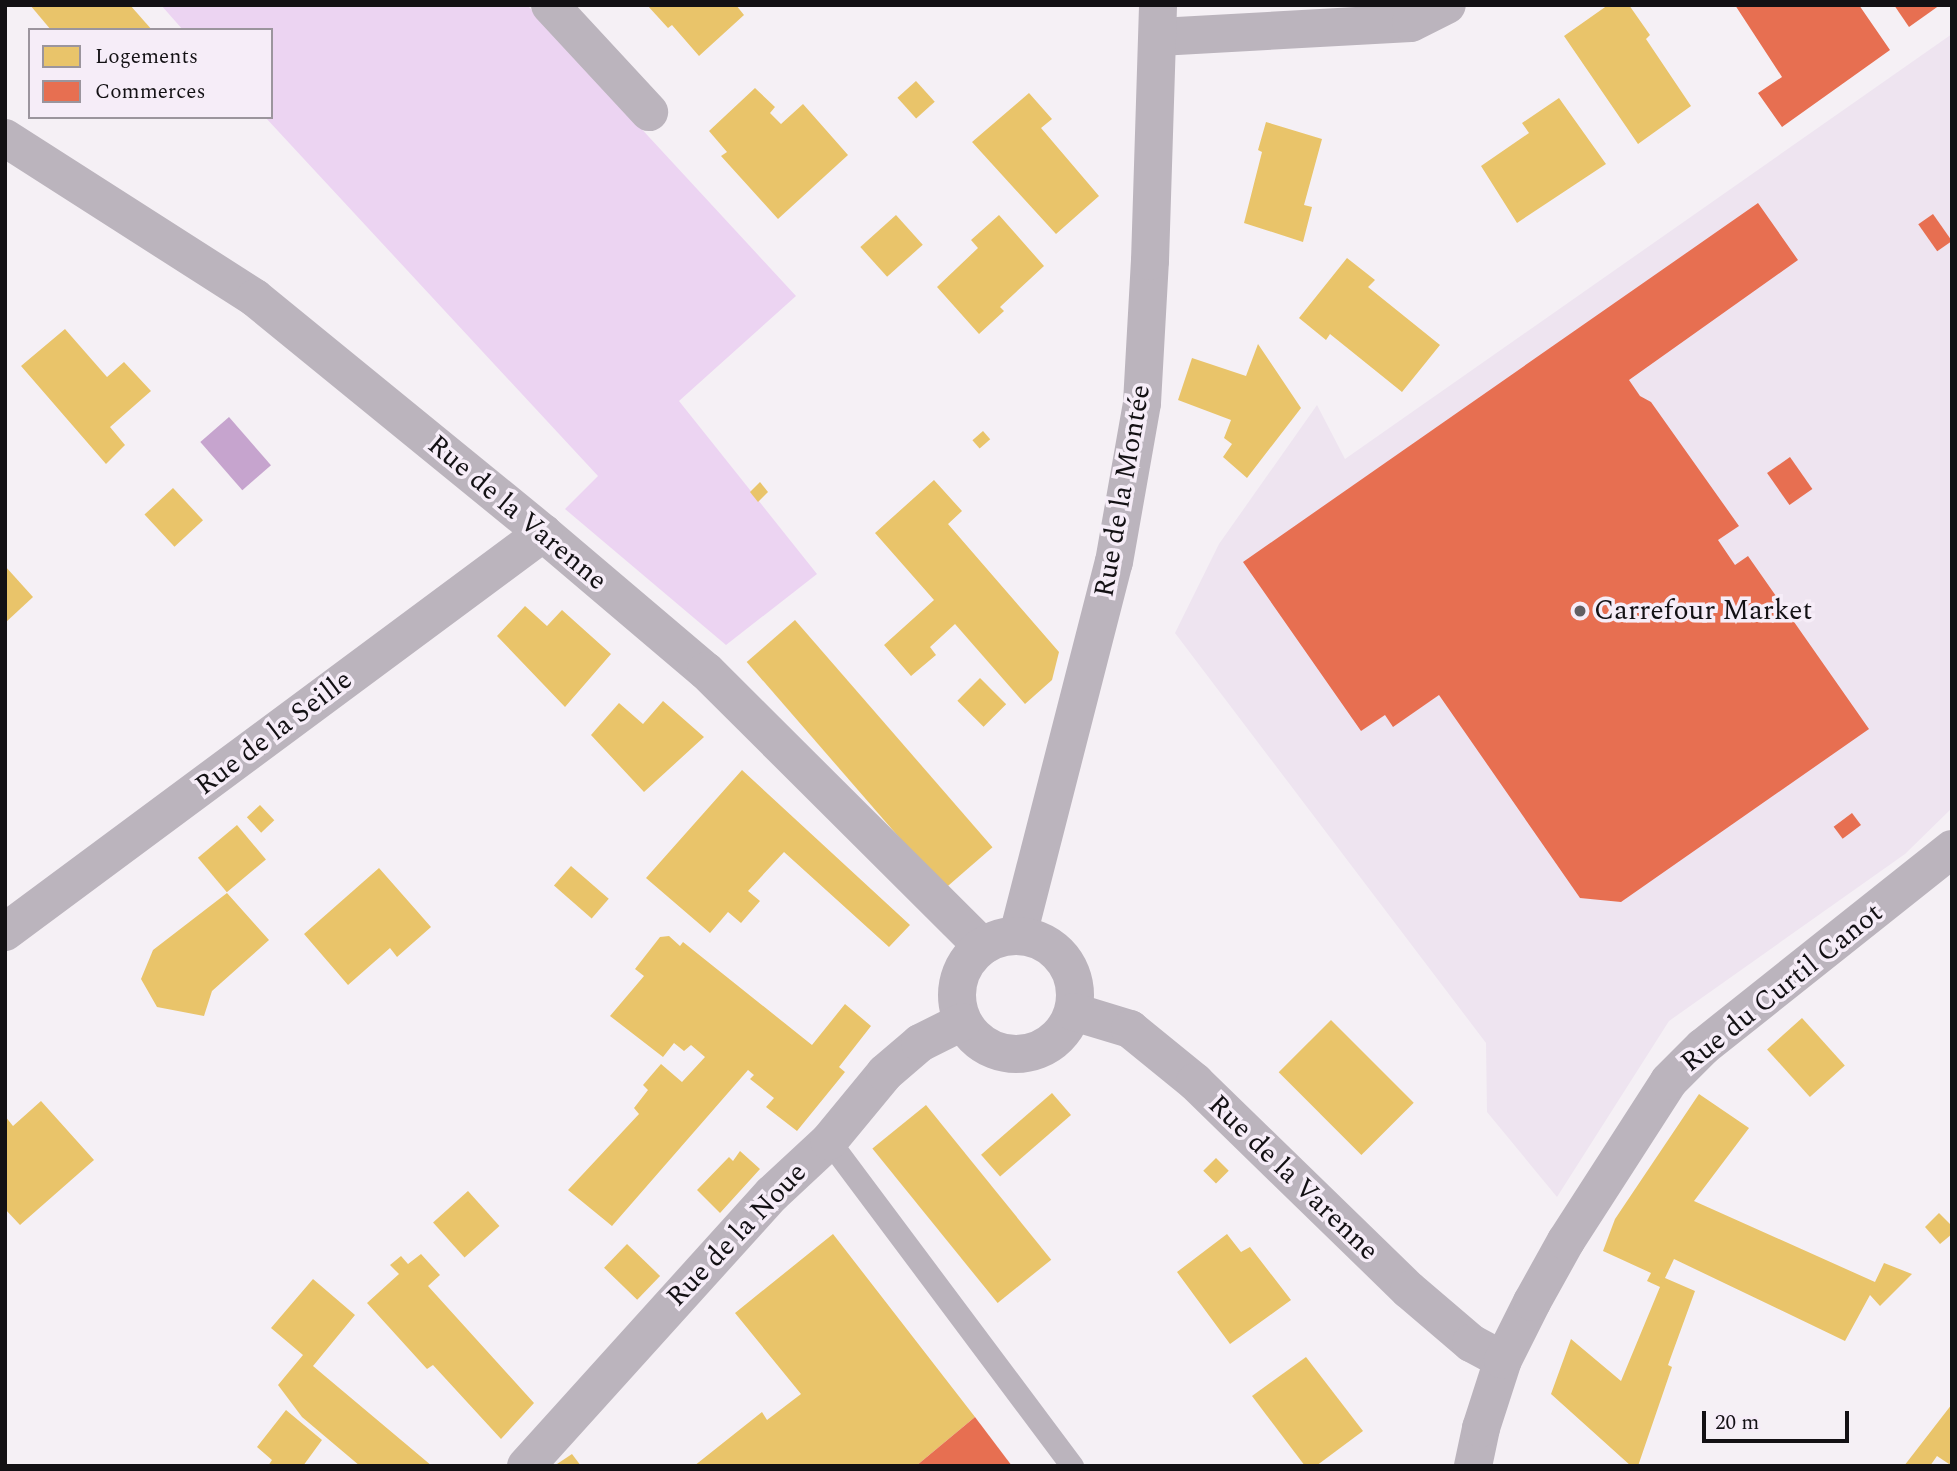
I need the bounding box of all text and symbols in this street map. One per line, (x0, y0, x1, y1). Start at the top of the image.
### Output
legend (28, 28, 273, 119)
text: Logements (95, 41, 198, 73)
text: Commerces (95, 76, 206, 108)
street label: Rue de la Montée (1088, 382, 1158, 600)
street label: Rue de la Varenne (421, 428, 613, 598)
place label: Carrefour Market (1594, 594, 1813, 628)
marker: Carrefour Market (1572, 603, 1588, 619)
street label: Rue de la Seille (189, 663, 359, 803)
street label: Rue du Curtil Canot (1674, 896, 1890, 1080)
street label: Rue de la Varenne (1201, 1088, 1385, 1268)
street label: Rue de la Noue (660, 1156, 814, 1314)
scale bar (1705, 1398, 1852, 1442)
text: 20 m (1715, 1407, 1759, 1439)

